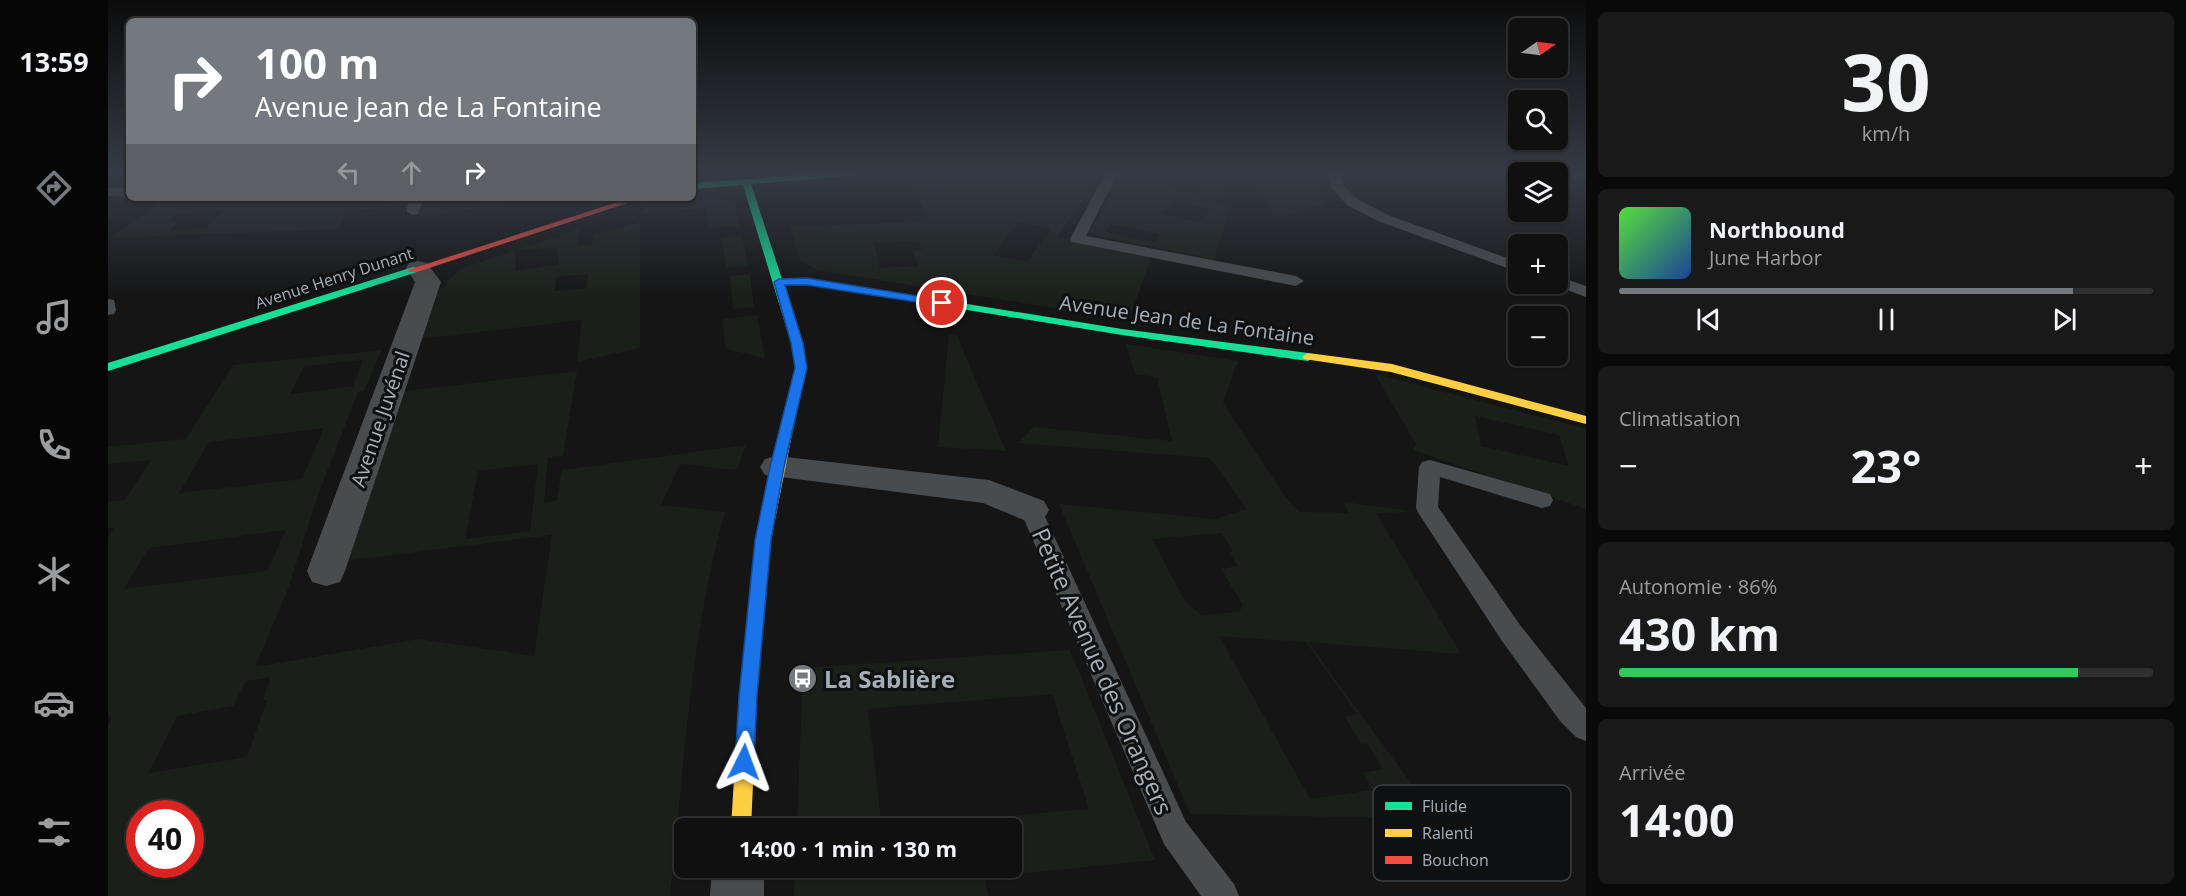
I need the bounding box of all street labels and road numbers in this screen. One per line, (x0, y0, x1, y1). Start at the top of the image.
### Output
street label: Avenue Henry Dunant (252, 242, 416, 314)
street label: Avenue Jean de La Fontaine (1058, 289, 1316, 351)
street label: Avenue Juvénal (344, 347, 416, 491)
street label: Petite Avenue des Orangers (1025, 522, 1181, 820)

